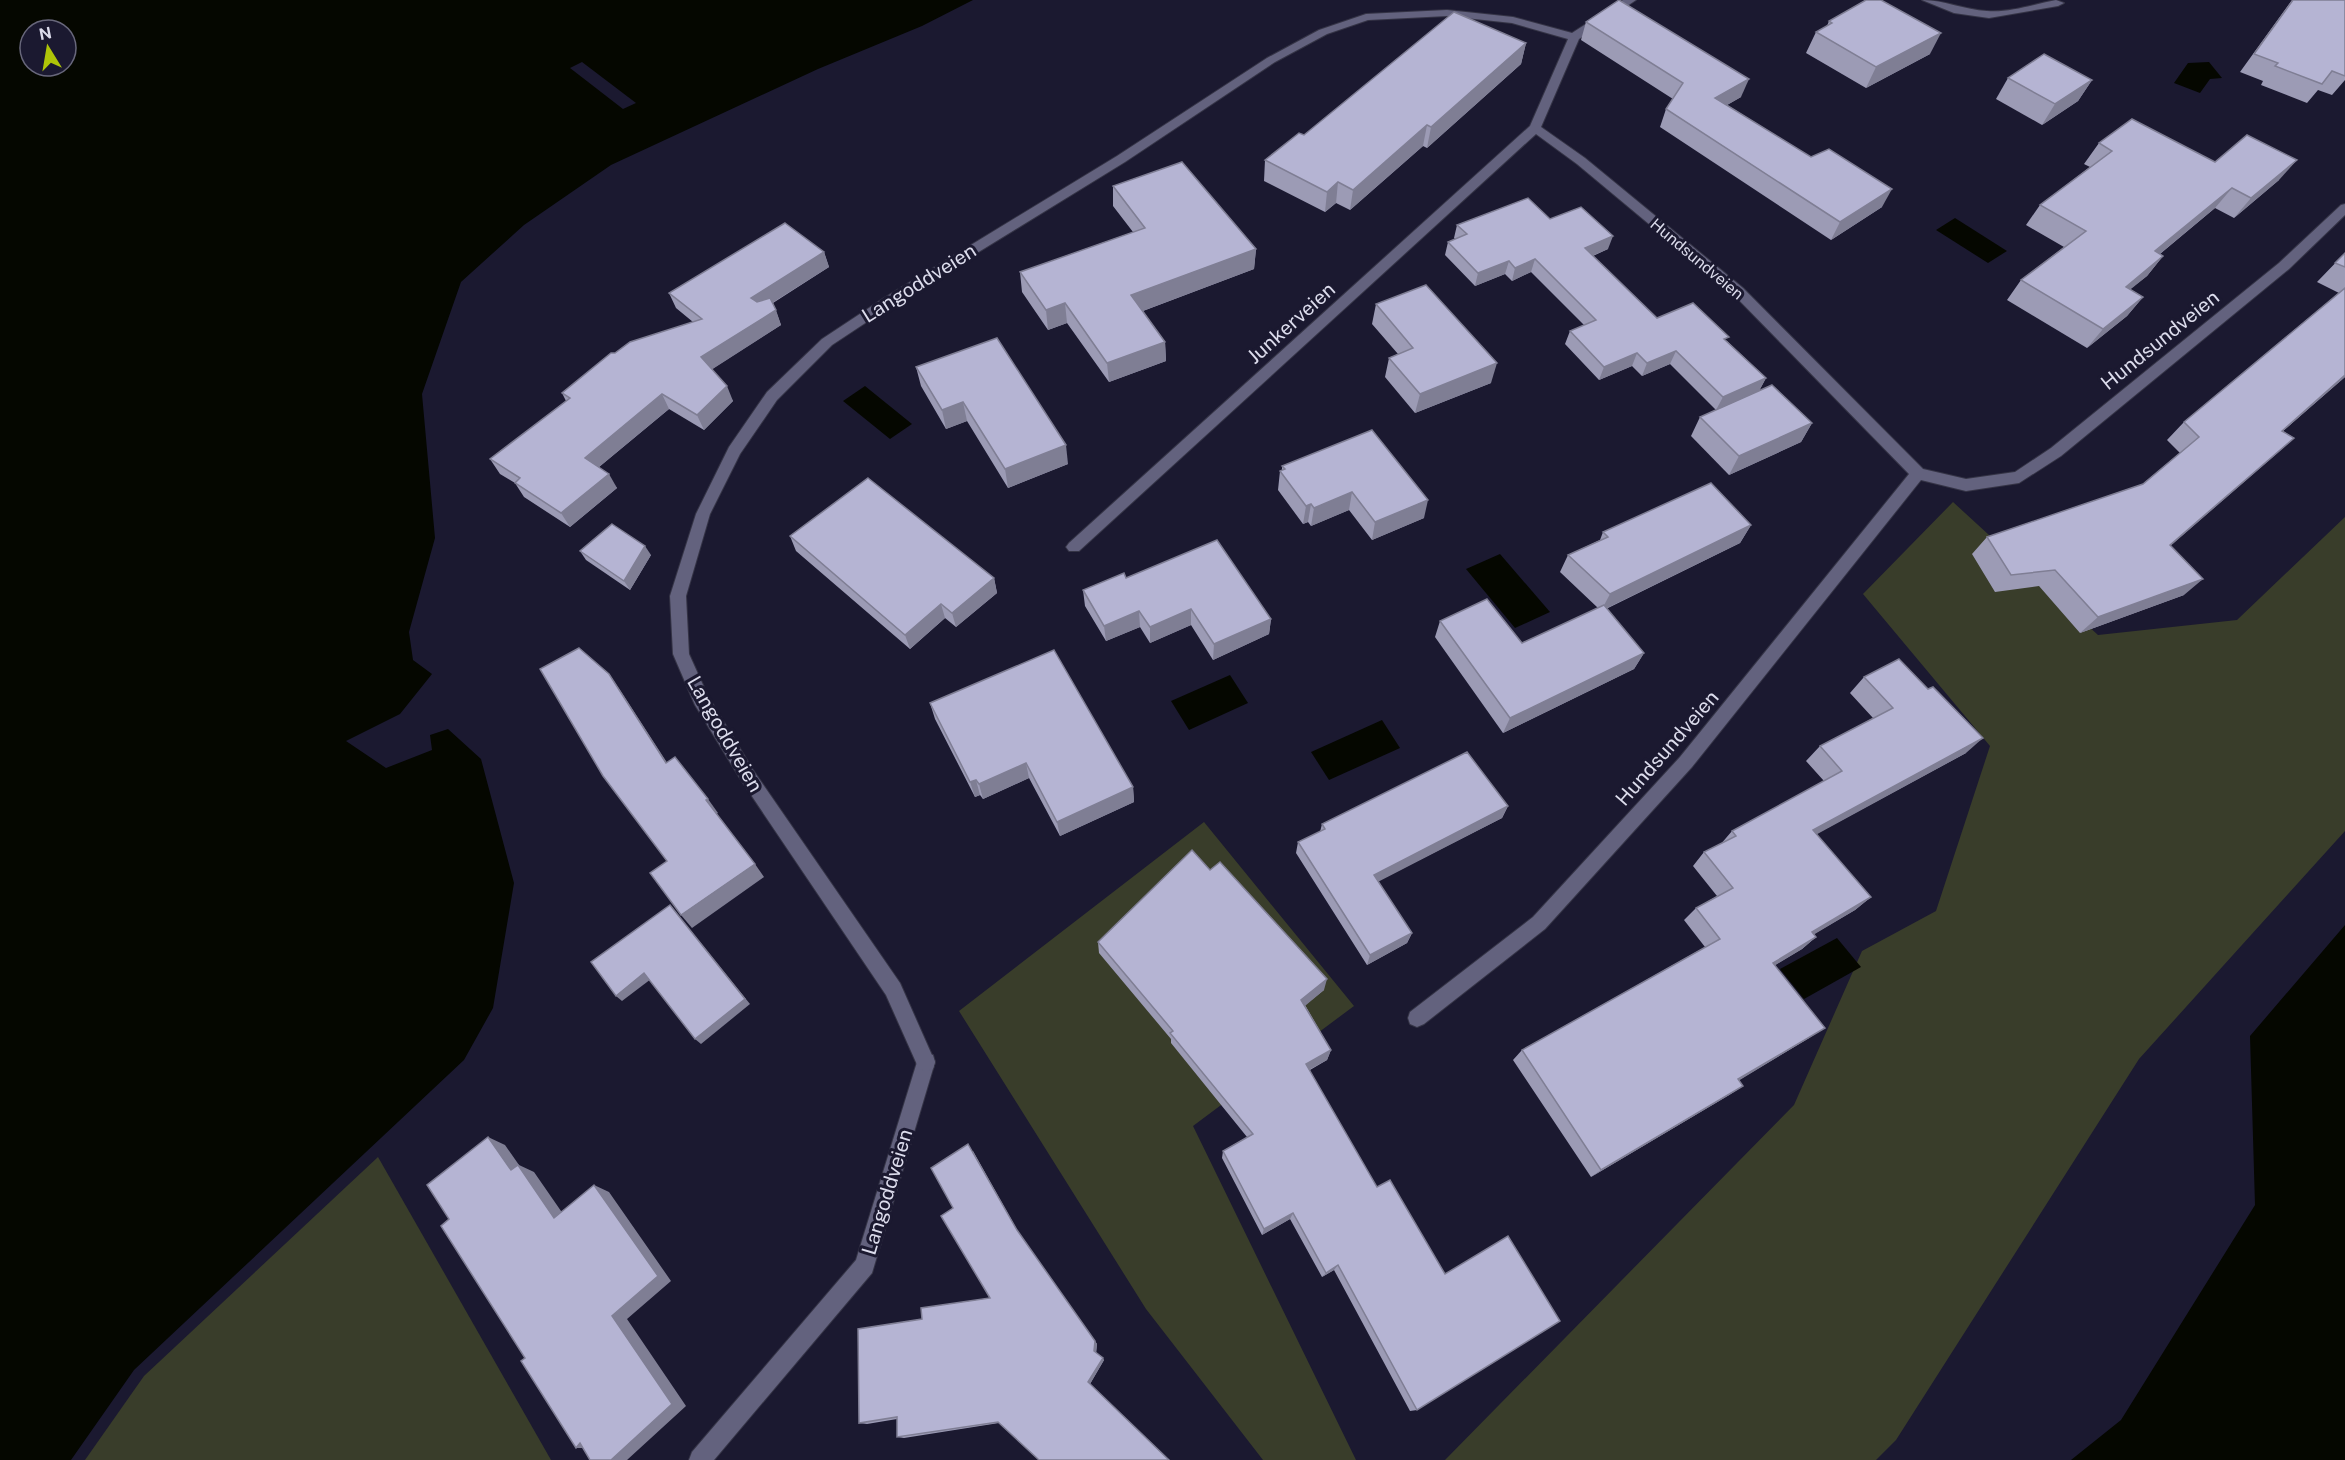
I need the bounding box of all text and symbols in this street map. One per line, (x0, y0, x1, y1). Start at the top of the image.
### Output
north arrow (18, 18, 78, 78)
text: N (37, 23, 53, 44)
street label: Hundsundveien (1646, 214, 1748, 304)
street label: Langoddveien (857, 238, 981, 328)
street label: Junkerveien (1242, 277, 1340, 369)
street label: Hundsundveien (2096, 285, 2224, 395)
street label: Langoddveien (682, 672, 768, 796)
street label: Hundsundveien (1610, 685, 1724, 811)
street label: Langoddveien (856, 1126, 918, 1258)

